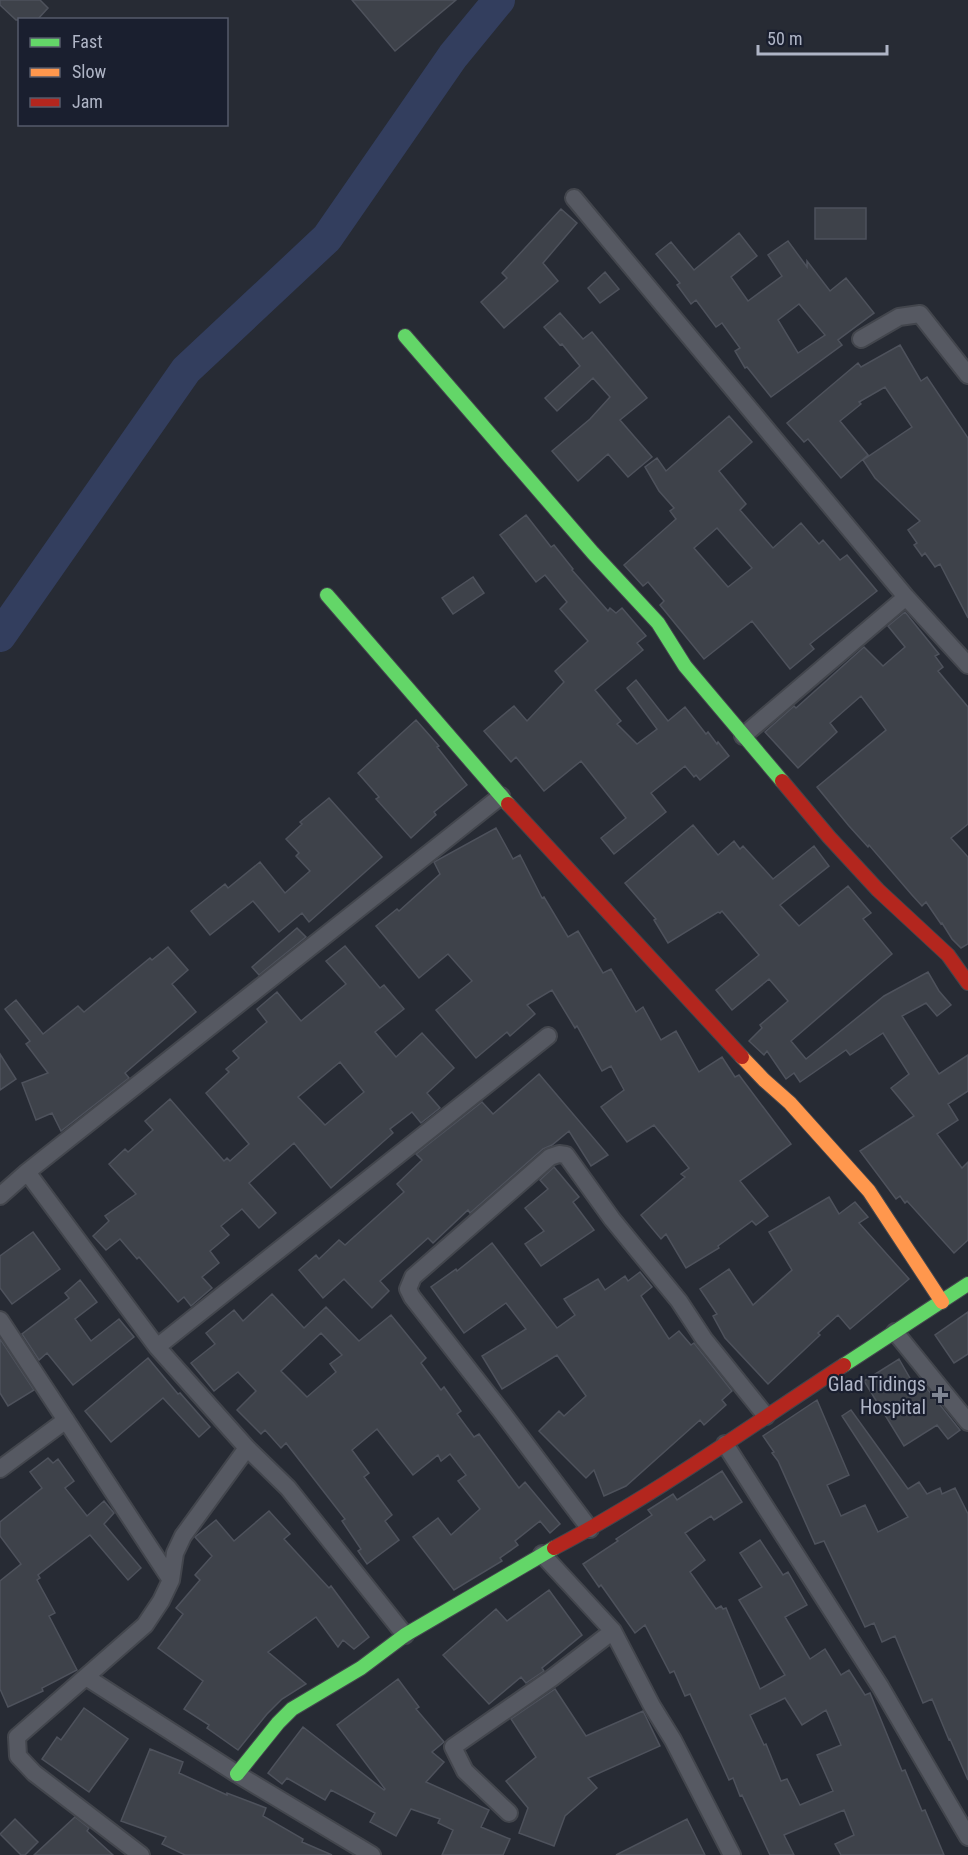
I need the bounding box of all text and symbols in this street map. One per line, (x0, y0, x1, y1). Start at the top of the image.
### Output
legend (18, 18, 228, 126)
scale bar (758, 18, 887, 56)
text: 50 m (767, 28, 802, 49)
text: Fast (72, 31, 103, 52)
text: Slow (72, 61, 107, 82)
text: Jam (72, 91, 103, 112)
place label: Glad Tidings Hospital (828, 1372, 926, 1419)
marker: Glad Tidings Hospital (931, 1386, 949, 1404)

